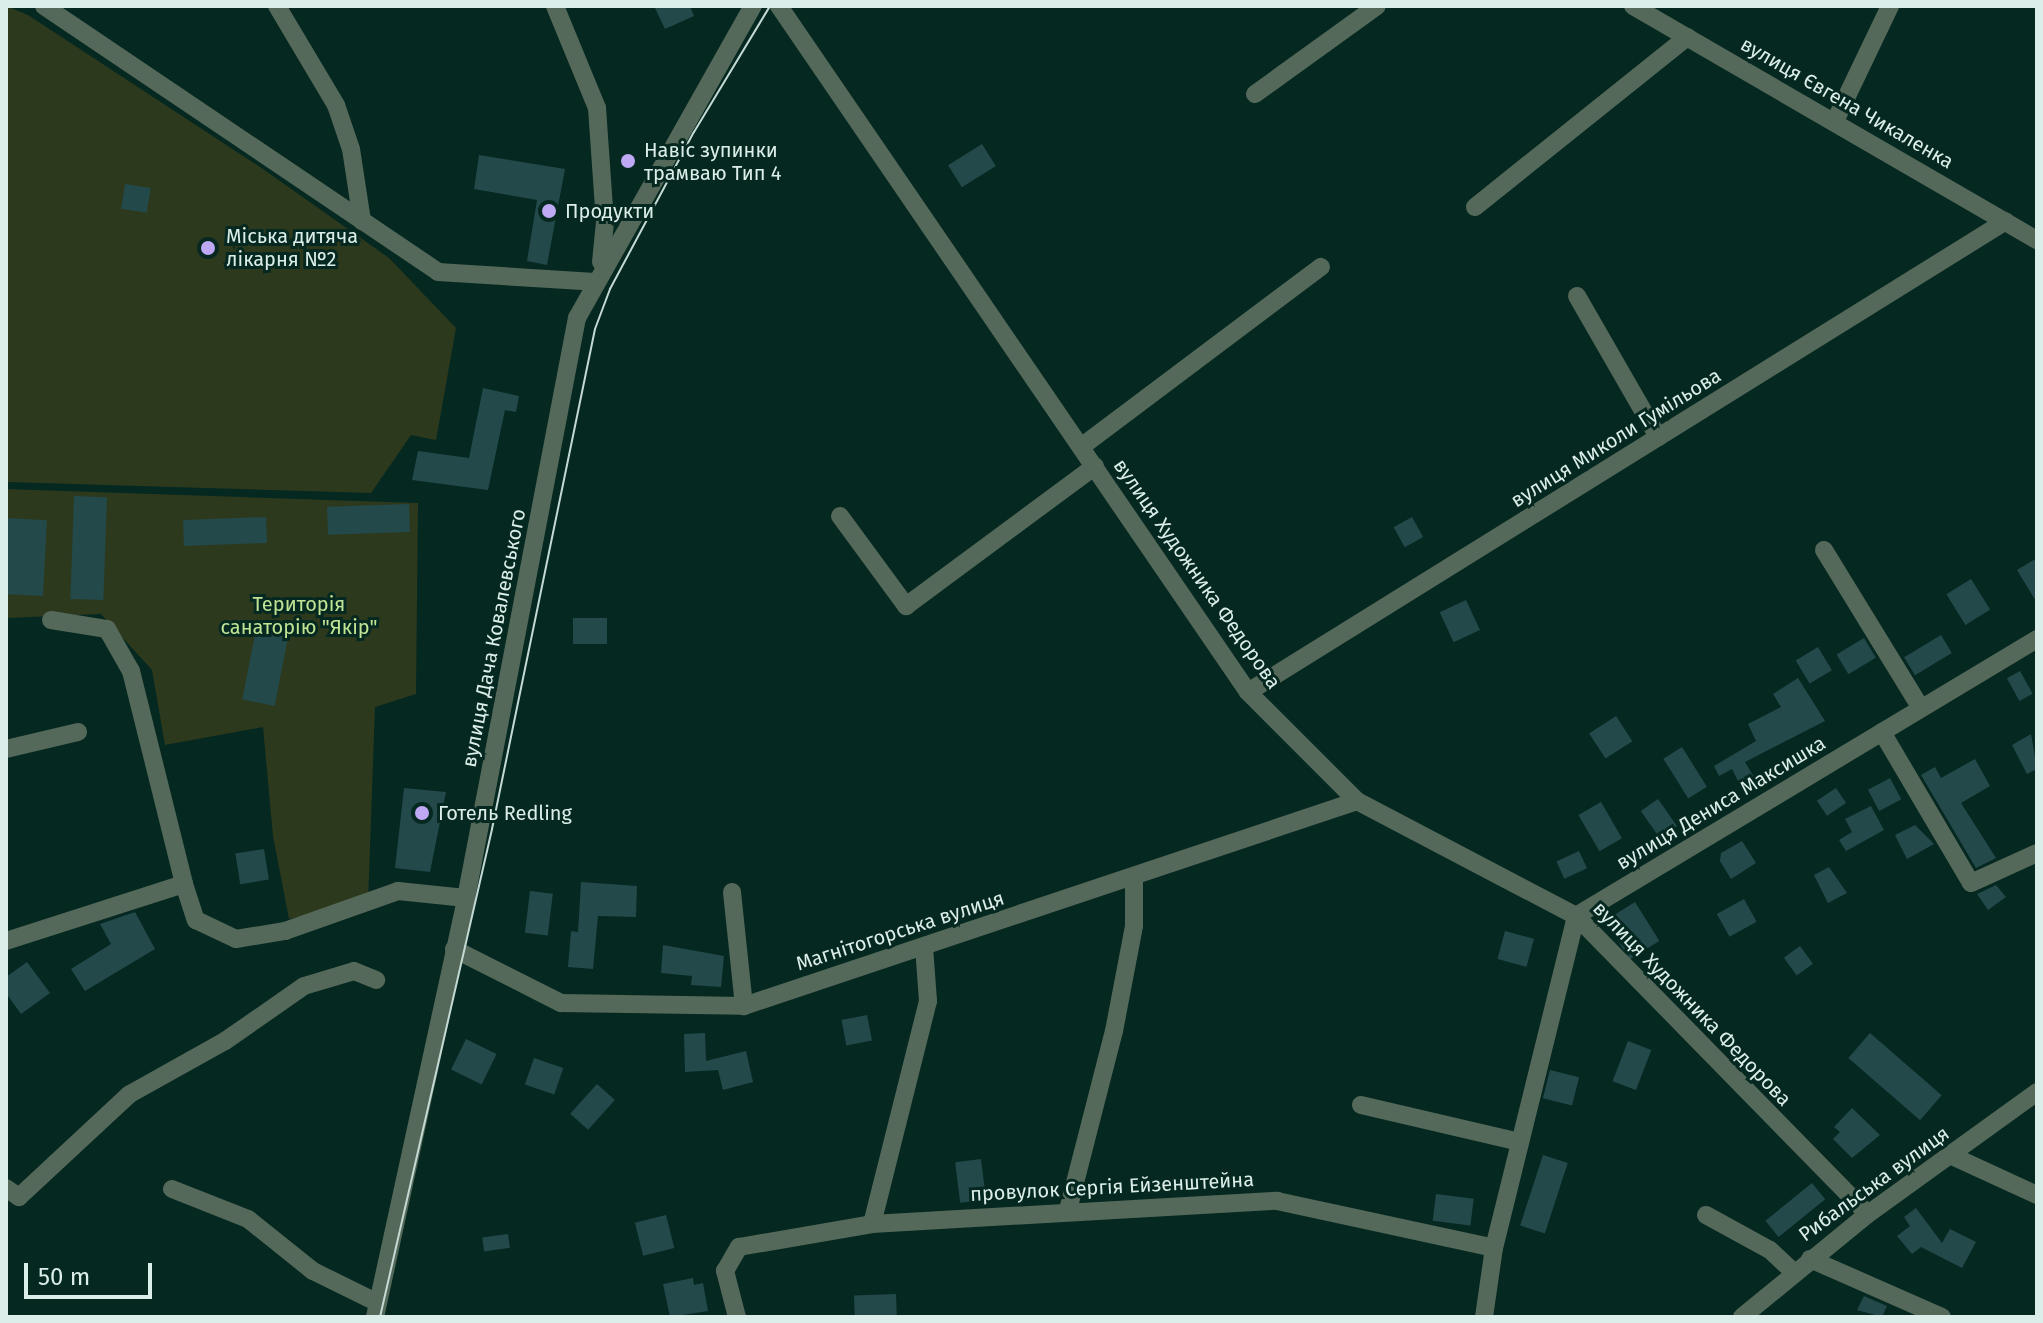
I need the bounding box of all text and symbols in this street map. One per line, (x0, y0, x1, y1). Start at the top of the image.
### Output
street label: вулиця Євгена Чикаленка (1736, 32, 1958, 174)
place label: Навіс зупинки трамваю Тип 4 (644, 138, 781, 185)
marker: Навіс зупинки трамваю Тип 4 (619, 152, 637, 170)
place label: Продукти (565, 199, 654, 223)
marker: Продукти (540, 202, 558, 220)
place label: Міська дитяча лікарня №2 (226, 224, 358, 271)
marker: Міська дитяча лікарня №2 (197, 237, 219, 259)
street label: вулиця Миколи Гумільова (1507, 363, 1725, 513)
street label: вулиця Художника Федорова (1108, 455, 1286, 693)
street label: вулиця Дача Ковалевського (457, 507, 531, 769)
park label: Територія санаторію "Якір" (220, 592, 378, 639)
street label: вулиця Дениса Максишка (1612, 731, 1830, 875)
place label: Готель Redling (438, 801, 572, 825)
marker: Готель Redling (413, 804, 431, 822)
street label: Магнітогорська вулиця (793, 886, 1007, 976)
street label: вулиця Художника Федорова (1588, 897, 1796, 1111)
street label: Рибальська вулиця (1794, 1121, 1954, 1247)
street label: провулок Сергія Ейзенштейна (969, 1168, 1255, 1206)
scale bar (28, 1247, 156, 1297)
text: 50 m (38, 1263, 90, 1291)

